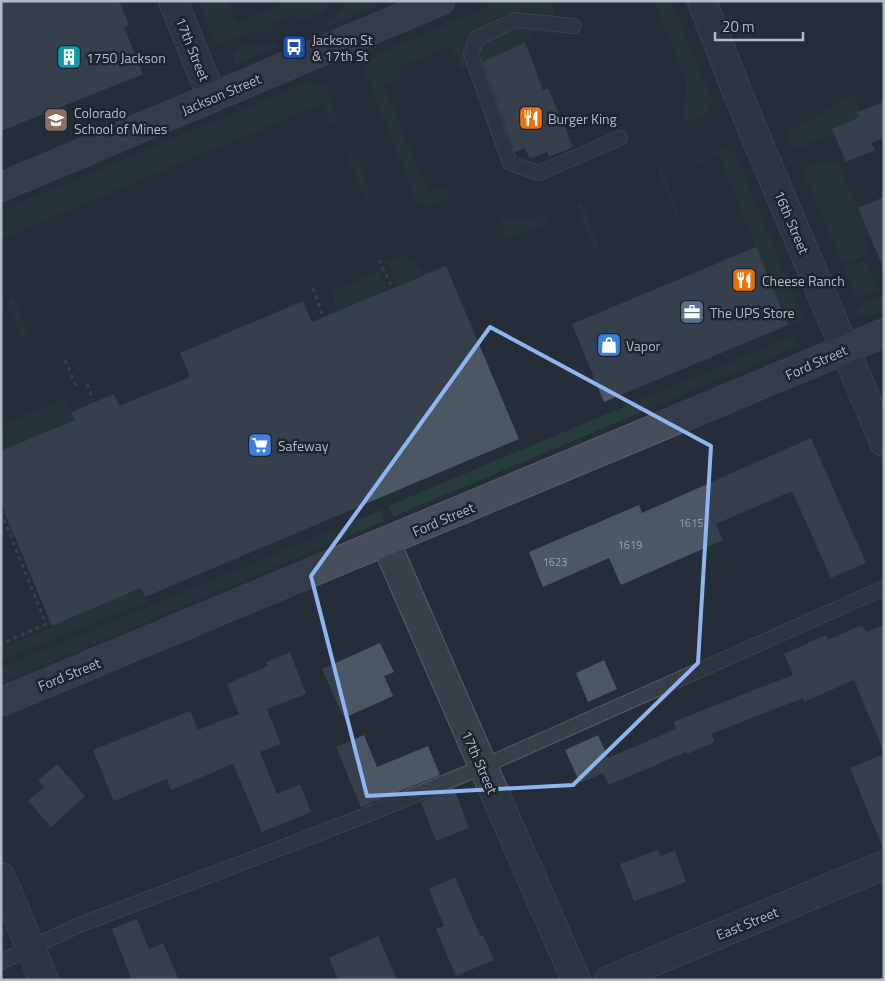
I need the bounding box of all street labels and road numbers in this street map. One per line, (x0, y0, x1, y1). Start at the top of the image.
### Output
street label: 17th Street (171, 14, 215, 84)
street label: Jackson Street (178, 68, 264, 120)
street label: 16th Street (769, 187, 815, 257)
street label: Ford Street (782, 339, 850, 385)
street label: Ford Street (409, 496, 477, 542)
street label: Ford Street (35, 652, 103, 696)
street label: 17th Street (457, 727, 503, 797)
street label: East Street (713, 901, 781, 945)

